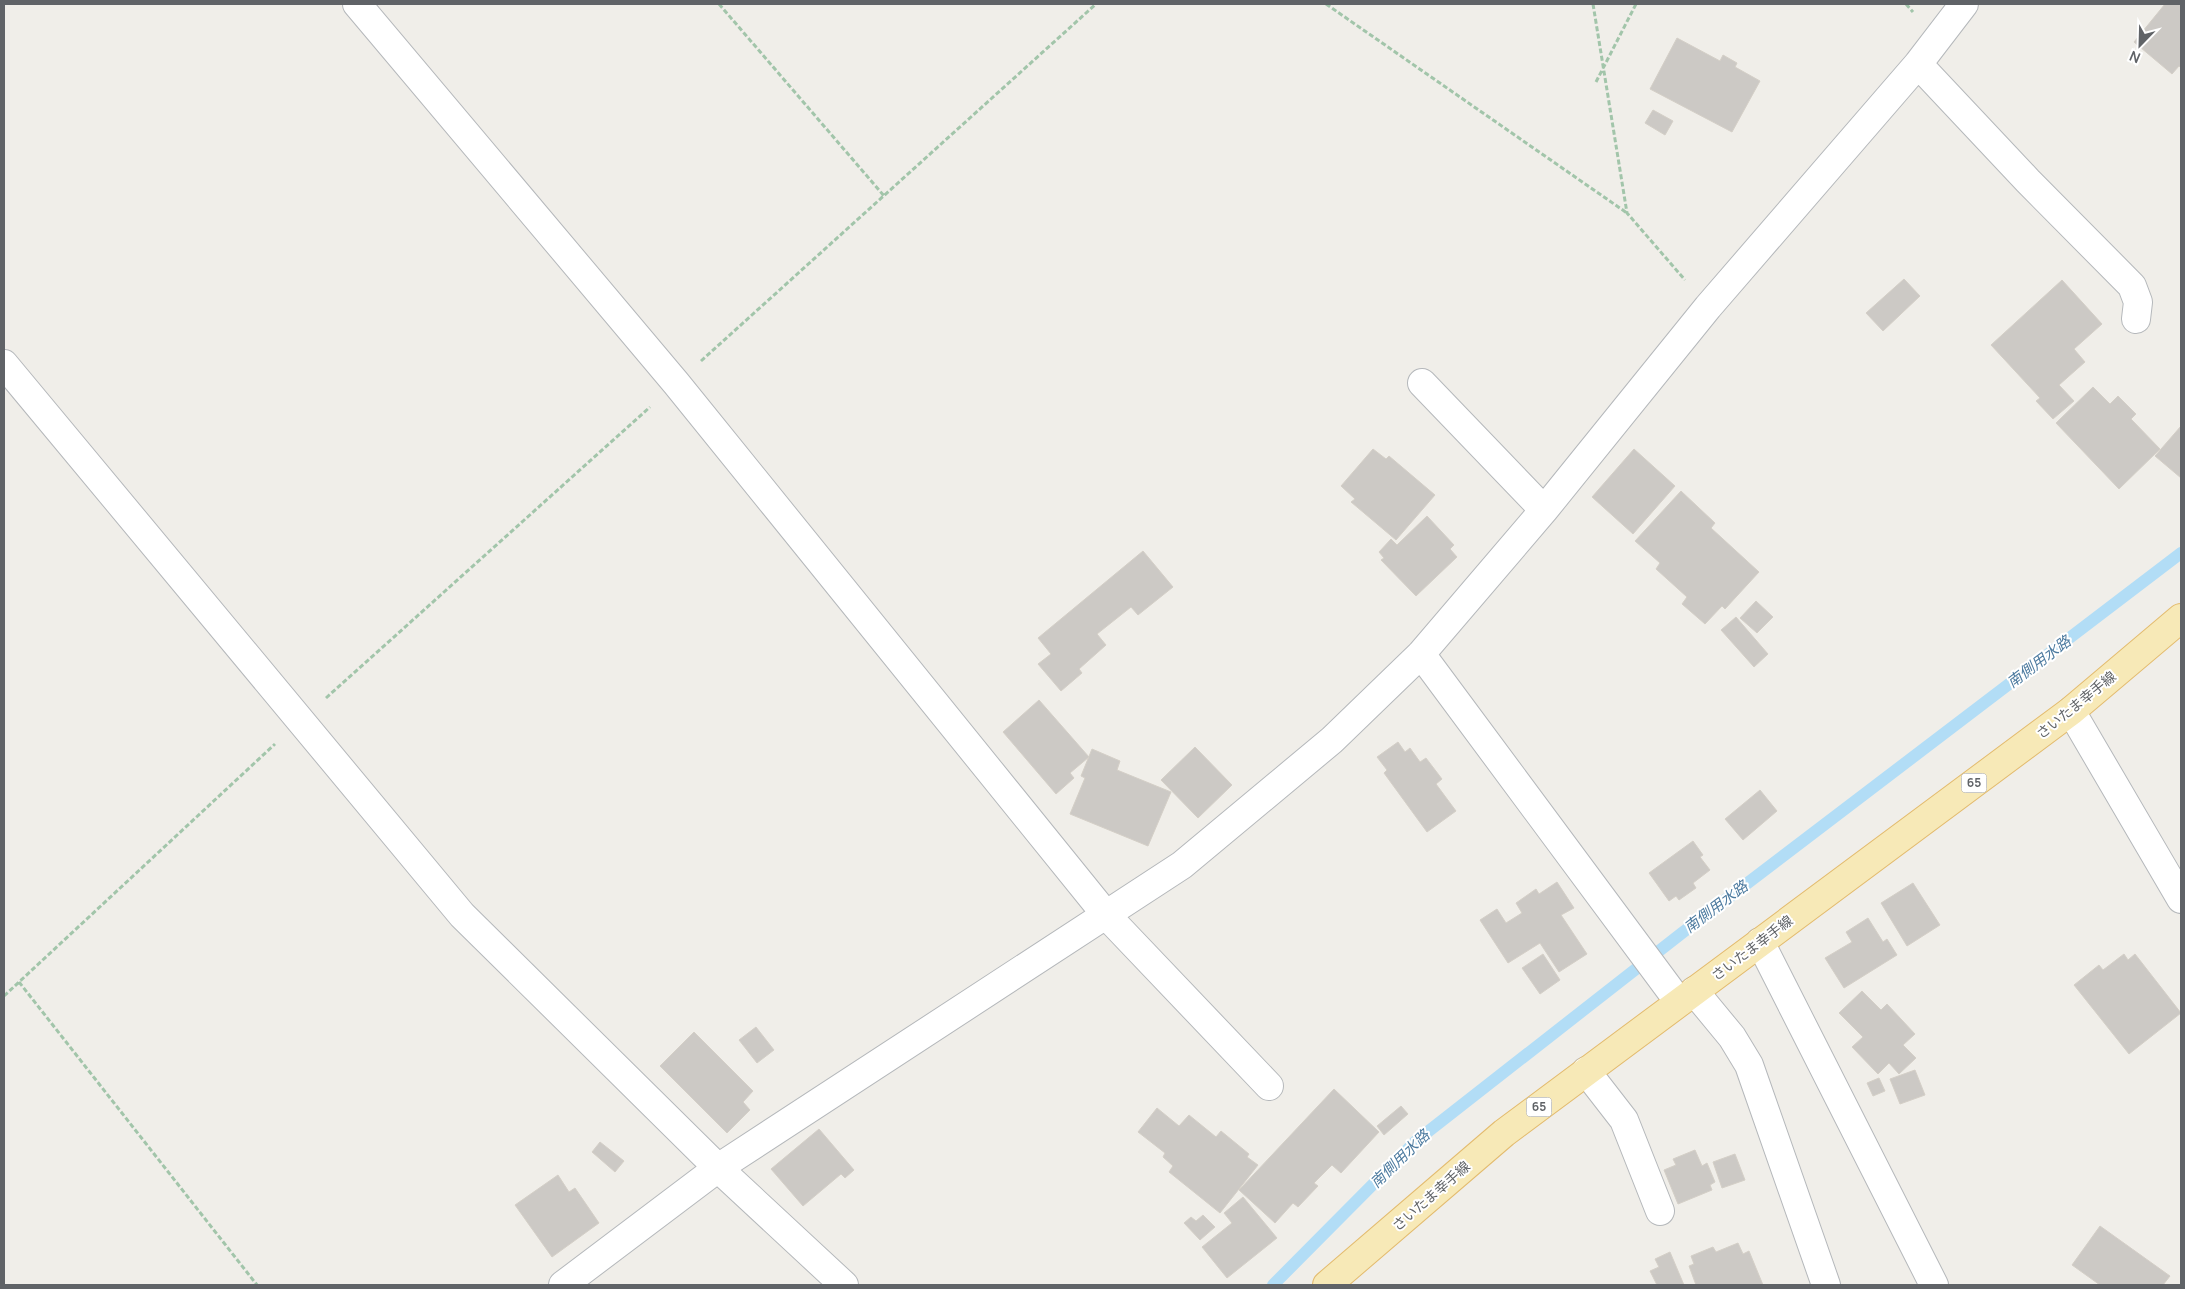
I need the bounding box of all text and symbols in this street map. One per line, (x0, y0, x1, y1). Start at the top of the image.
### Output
north arrow (2115, 20, 2165, 70)
text: N (2126, 47, 2143, 68)
water label: 南側用水路 (2002, 629, 2077, 693)
street label: さいたま幸手線 (2032, 667, 2120, 743)
road number: 65 (1962, 774, 1986, 792)
water label: 南側用水路 (1679, 874, 1754, 938)
street label: さいたま幸手線 (1707, 911, 1796, 985)
road number: 65 (1526, 1098, 1552, 1116)
water label: 南側用水路 (1365, 1124, 1435, 1192)
street label: さいたま幸手線 (1388, 1156, 1474, 1235)

